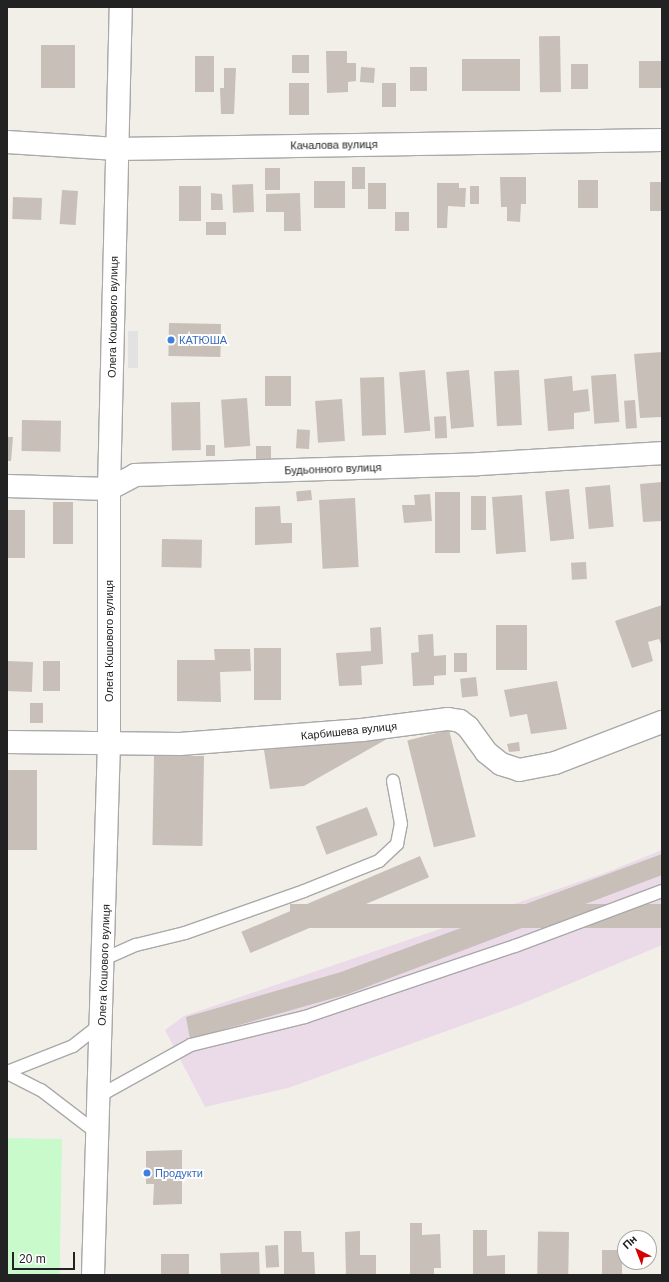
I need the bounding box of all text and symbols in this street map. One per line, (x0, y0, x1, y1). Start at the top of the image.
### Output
street label: Качалова вулиця (290, 138, 378, 152)
street label: Олега Кошового вулиця (105, 256, 121, 378)
place label: КАТЮША (179, 333, 227, 347)
marker: КАТЮША (166, 335, 176, 345)
street label: Будьонного вулиця (284, 461, 382, 477)
street label: Олега Кошового вулиця (102, 580, 116, 702)
street label: Карбишева вулиця (300, 719, 398, 743)
street label: Олега Кошового вулиця (95, 904, 113, 1026)
place label: Продукти (155, 1166, 203, 1180)
marker: Продукти (142, 1168, 152, 1178)
north arrow (617, 1230, 657, 1270)
text: Пн (620, 1232, 639, 1251)
scale bar (14, 1244, 77, 1270)
text: 20 m (19, 1252, 46, 1266)

